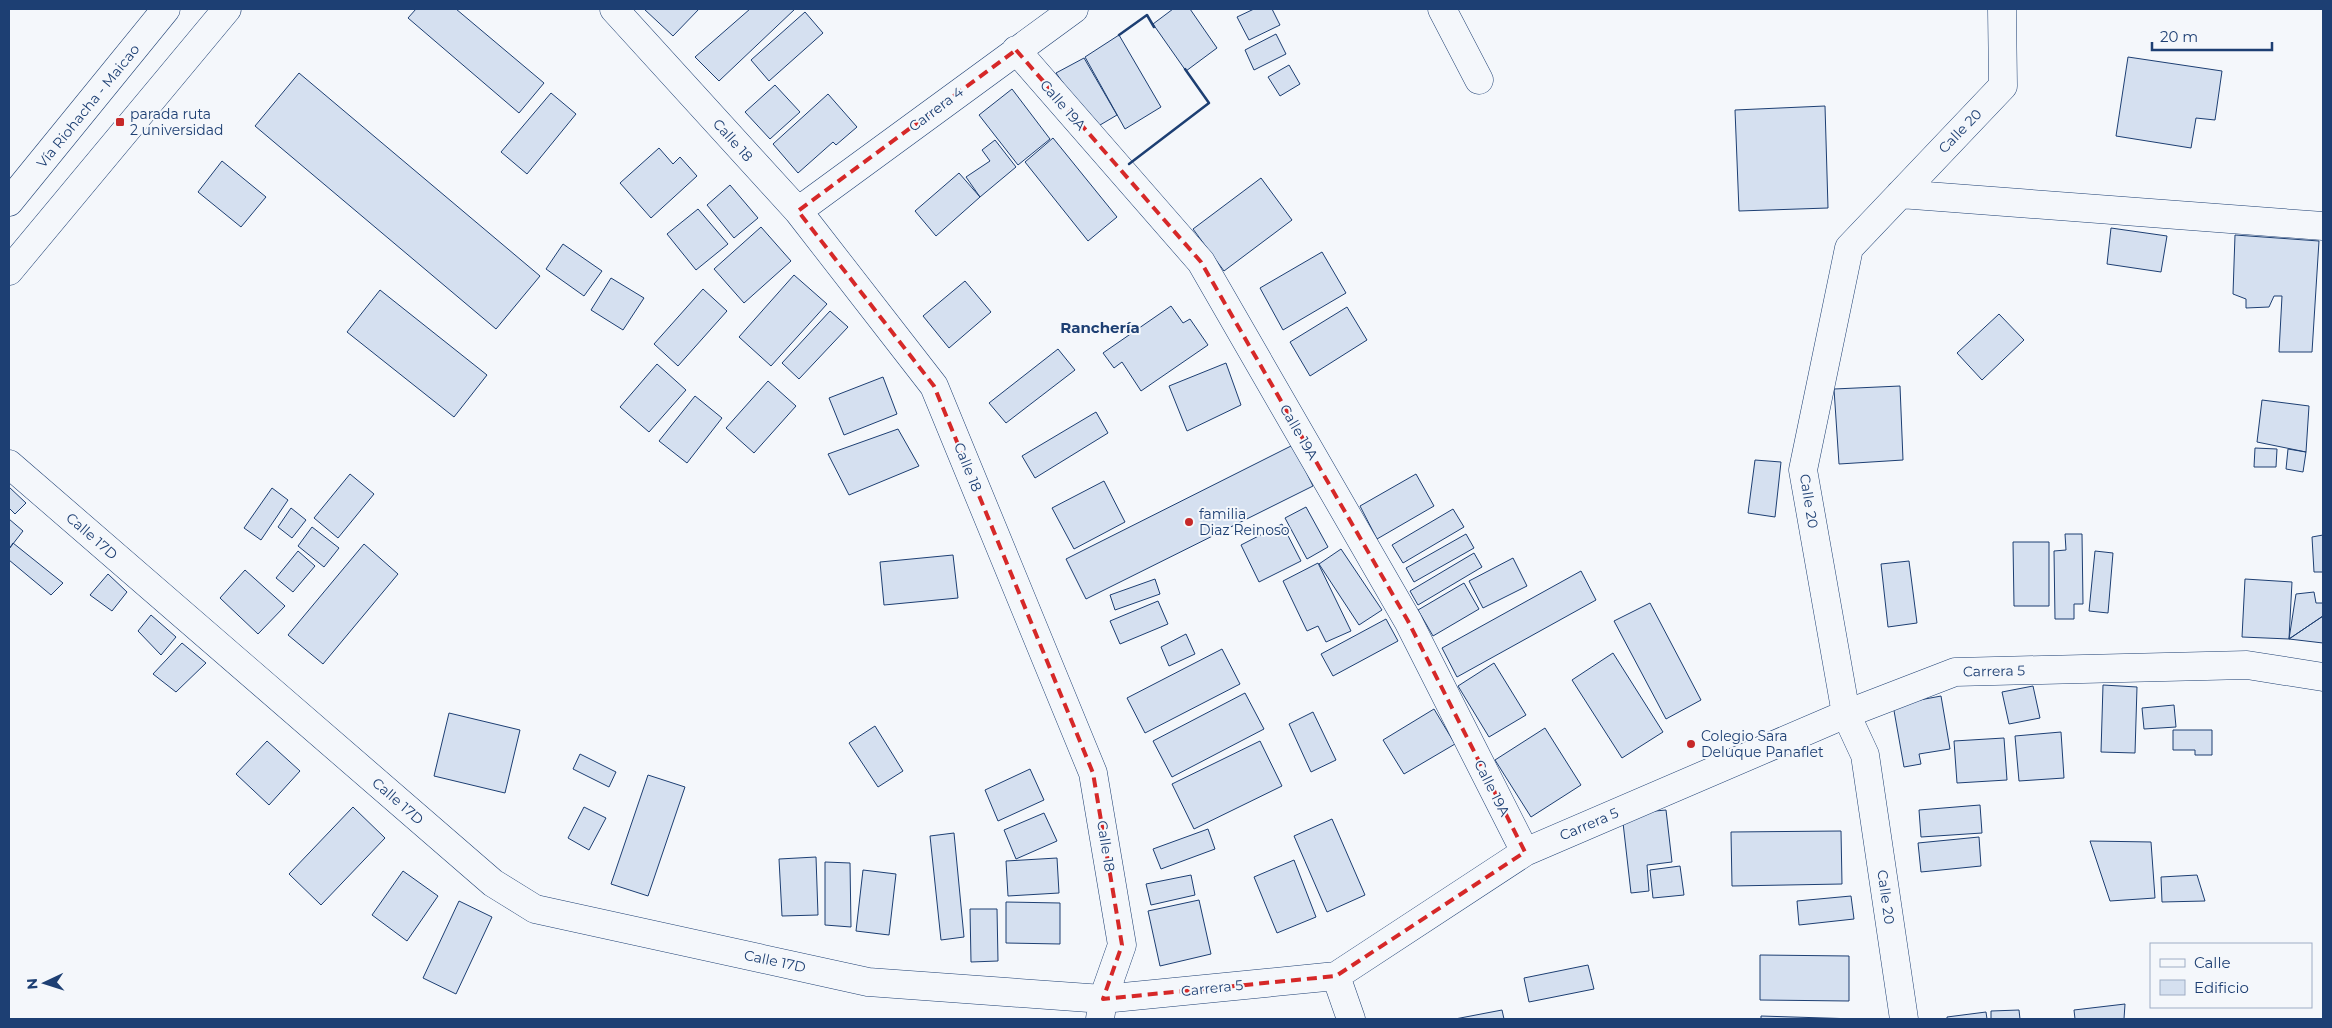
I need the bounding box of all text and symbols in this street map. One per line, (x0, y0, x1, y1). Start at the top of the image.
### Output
scale bar (2152, 20, 2272, 52)
text: 20 m (2160, 27, 2198, 46)
street label: Vía Riohacha - Maicao (33, 40, 144, 172)
street label: Calle 19A (1036, 76, 1091, 135)
street label: Carrera 4 (905, 82, 967, 135)
place label: parada ruta 2 universidad (130, 105, 224, 139)
street label: Calle 20 (1934, 105, 1986, 157)
street label: Calle 18 (709, 115, 757, 165)
marker: parada ruta 2 universidad (114, 116, 126, 128)
district label: Ranchería (1060, 318, 1140, 337)
street label: Calle 19A (1276, 401, 1323, 464)
street label: Calle 18 (950, 440, 986, 494)
street label: Calle 20 (1796, 472, 1822, 530)
place label: familia Diaz Reinoso (1199, 505, 1290, 539)
street label: Calle 17D (62, 509, 122, 563)
marker: familia Diaz Reinoso (1183, 516, 1195, 528)
street label: Carrera 5 (1963, 661, 2025, 681)
place label: Colegio Sara Deluque Panaflet (1701, 727, 1824, 761)
marker: Colegio Sara Deluque Panaflet (1685, 738, 1697, 750)
street label: Calle 19A (1470, 757, 1514, 820)
street label: Calle 17D (368, 774, 428, 828)
street label: Carrera 5 (1557, 804, 1621, 844)
street label: Calle 18 (1093, 819, 1119, 873)
street label: Calle 20 (1873, 869, 1899, 925)
legend (2150, 943, 2312, 1008)
street label: Calle 17D (743, 946, 807, 976)
text: Calle (2194, 953, 2231, 972)
north arrow (20, 958, 70, 1008)
street label: Carrera 5 (1180, 976, 1244, 1000)
text: N (23, 978, 41, 990)
text: Edificio (2194, 978, 2249, 997)

